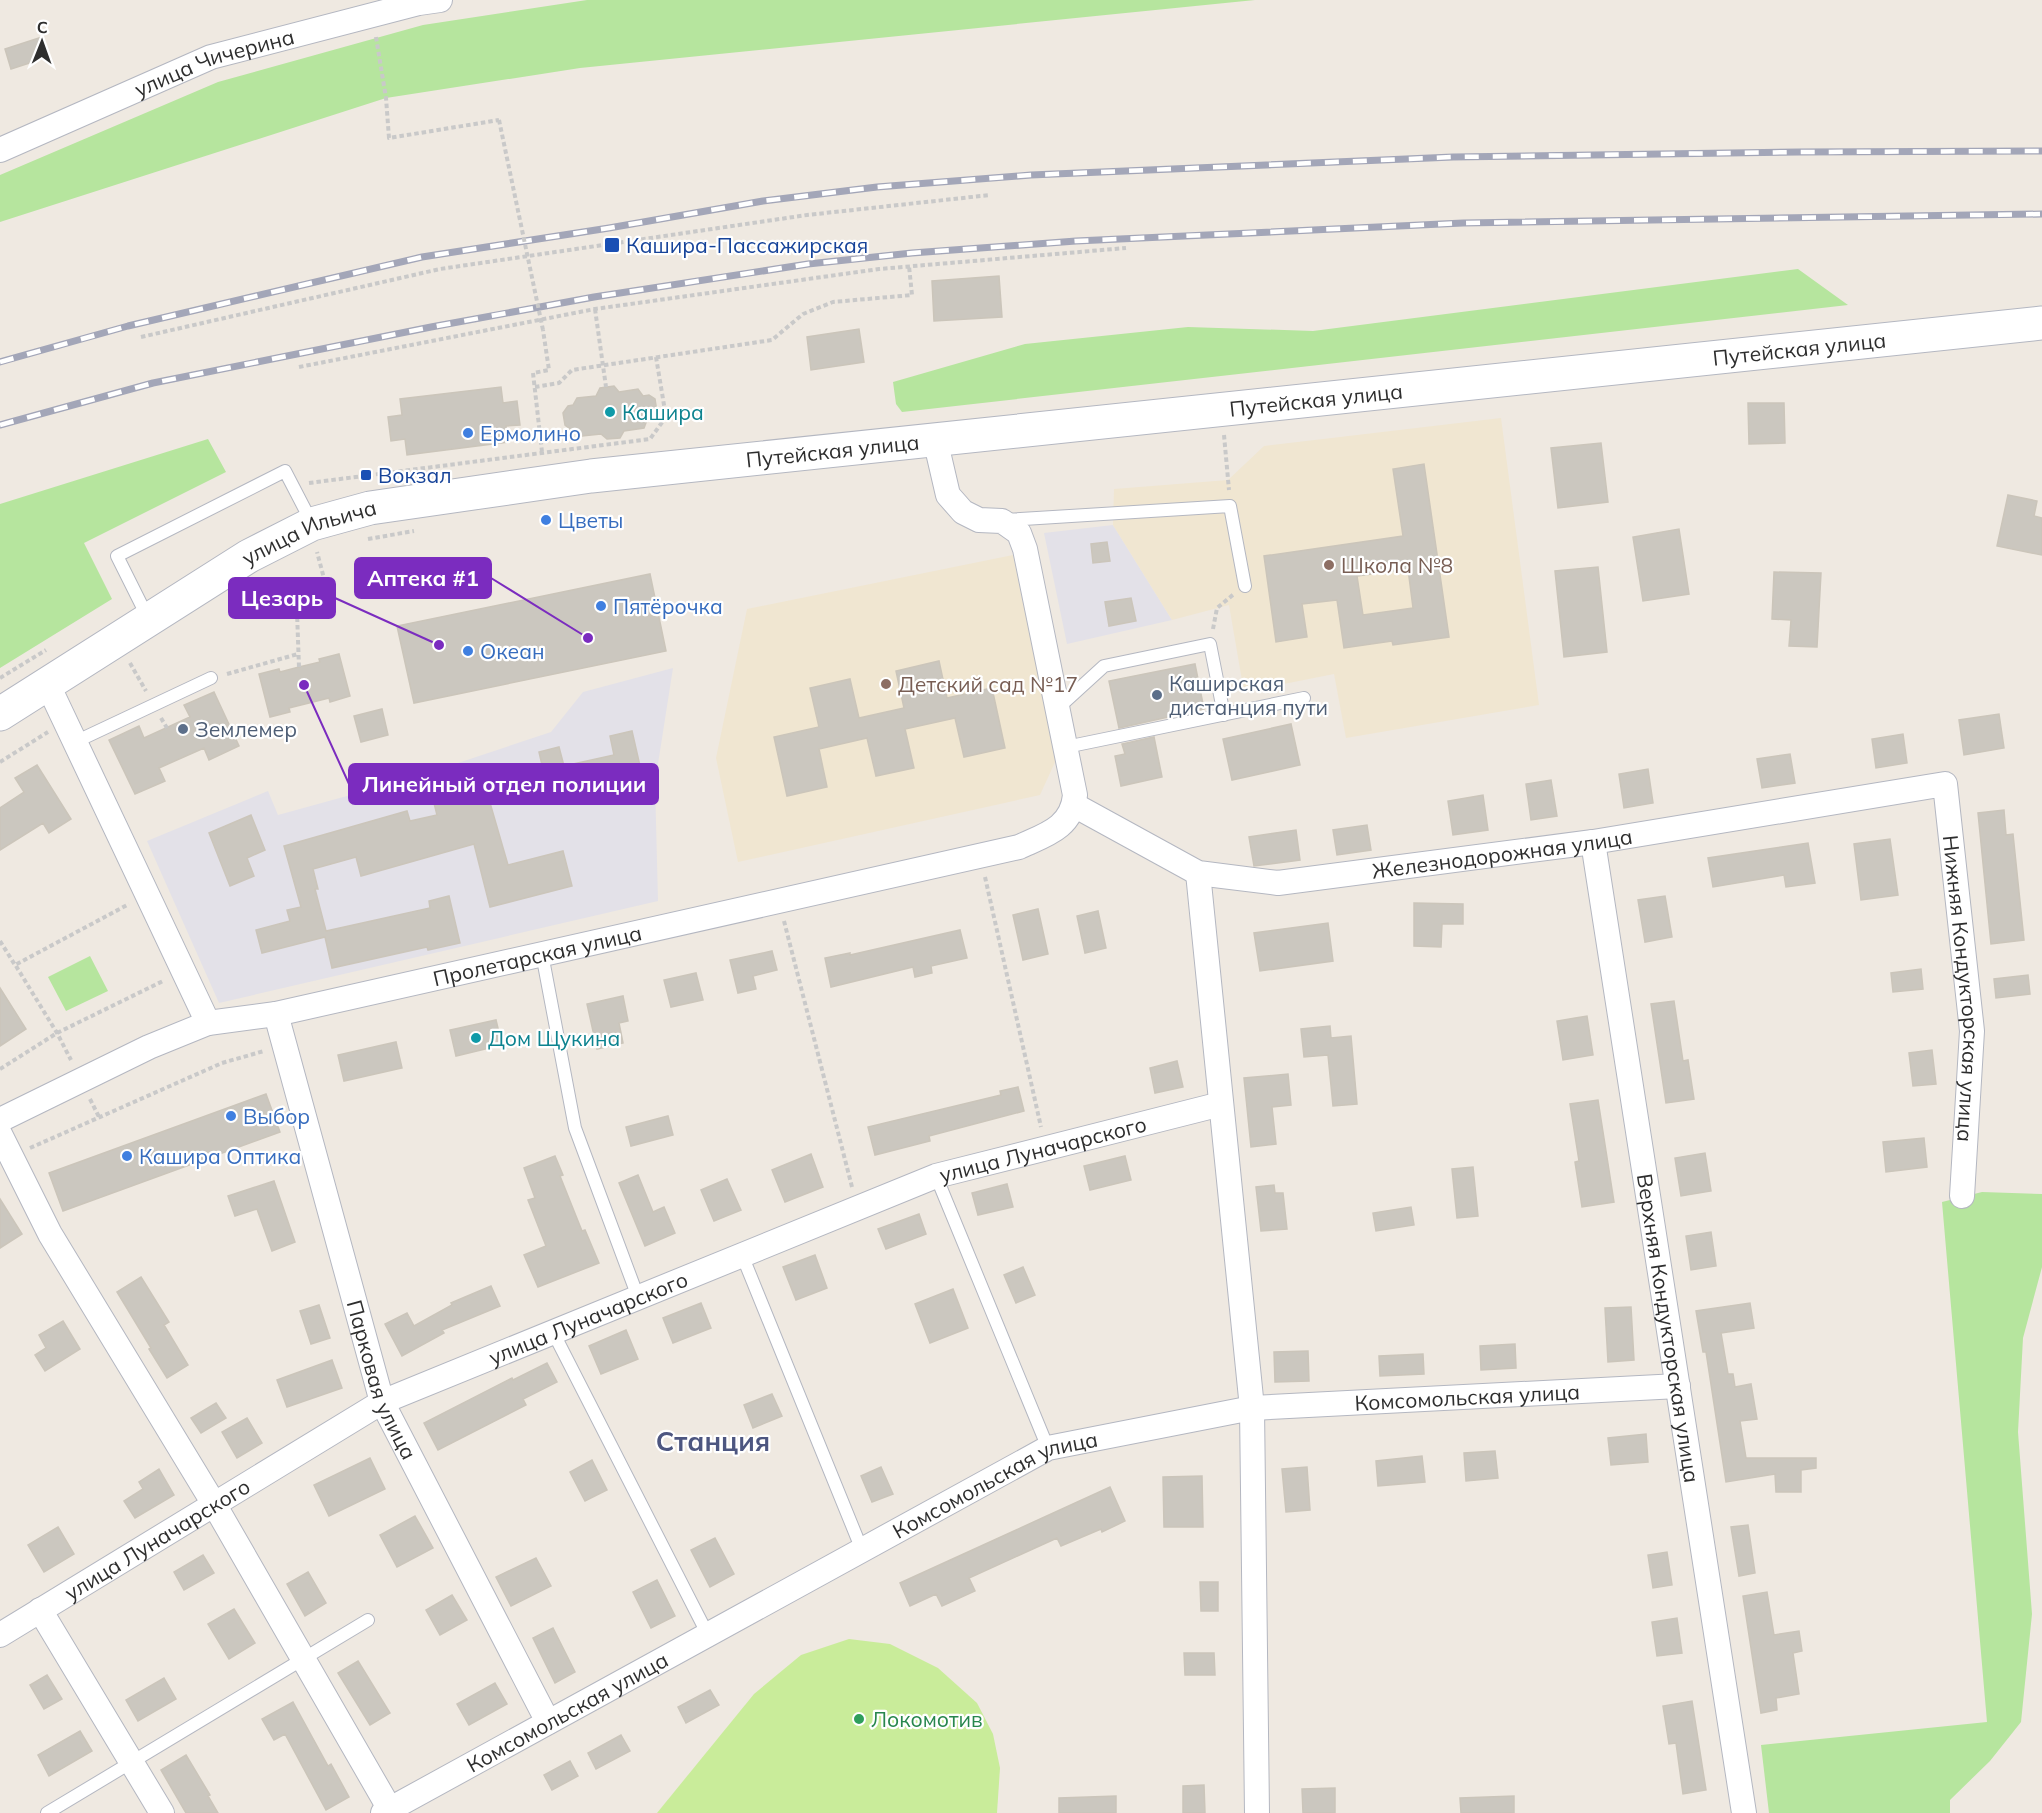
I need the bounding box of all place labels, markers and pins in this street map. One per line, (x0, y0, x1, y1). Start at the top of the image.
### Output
place label: Кашира-Пассажирская (626, 232, 868, 258)
marker: Кашира-Пассажирская (603, 236, 621, 254)
place label: Кашира (622, 399, 704, 425)
marker: Кашира (603, 405, 617, 419)
place label: Ермолино (480, 420, 581, 446)
marker: Ермолино (461, 426, 475, 440)
place label: Вокзал (378, 462, 452, 488)
marker: Вокзал (359, 468, 373, 482)
place label: Цветы (558, 507, 623, 533)
marker: Цветы (539, 513, 553, 527)
place label: Школа №8 (1341, 552, 1453, 578)
callout: Аптека #1 (355, 558, 491, 598)
marker: Школа №8 (1322, 558, 1336, 572)
callout: Цезарь (229, 578, 335, 618)
place label: Пятёрочка (613, 593, 723, 619)
marker: Пятёрочка (594, 599, 608, 613)
place label: Океан (480, 638, 545, 664)
marker: Океан (461, 644, 475, 658)
place label: Каширская дистанция пути (1169, 670, 1328, 720)
place label: Детский сад №17 (898, 671, 1078, 697)
marker: Детский сад №17 (879, 677, 893, 691)
marker: Каширская дистанция пути (1150, 688, 1164, 702)
place label: Землемер (195, 716, 297, 742)
marker: Землемер (176, 722, 190, 736)
callout: Линейный отдел полиции (349, 764, 658, 804)
place label: Дом Щукина (488, 1025, 620, 1051)
marker: Дом Щукина (469, 1031, 483, 1045)
place label: Выбор (243, 1103, 310, 1129)
marker: Выбор (224, 1109, 238, 1123)
place label: Кашира Оптика (139, 1143, 301, 1169)
marker: Кашира Оптика (120, 1149, 134, 1163)
place label: Локомотив (871, 1706, 983, 1732)
marker: Локомотив (852, 1712, 866, 1726)

